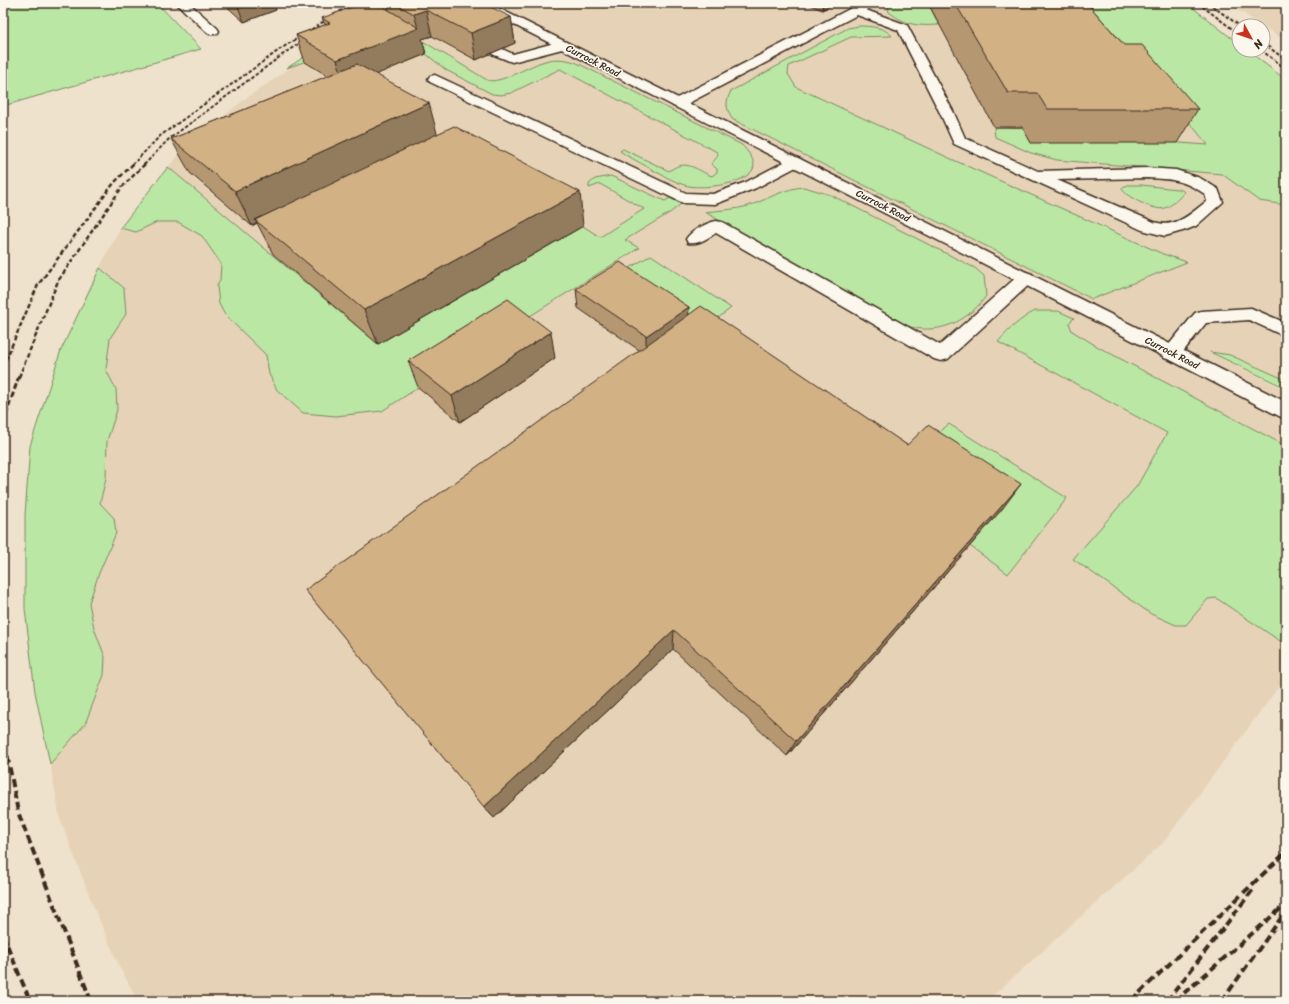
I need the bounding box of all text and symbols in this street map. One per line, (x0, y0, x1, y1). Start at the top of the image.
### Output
north arrow (1231, 18, 1271, 58)
text: N (1248, 34, 1269, 53)
street label: Currock Road (563, 40, 624, 83)
street label: Currock Road (853, 185, 914, 228)
street label: Currock Road (1142, 332, 1203, 375)

